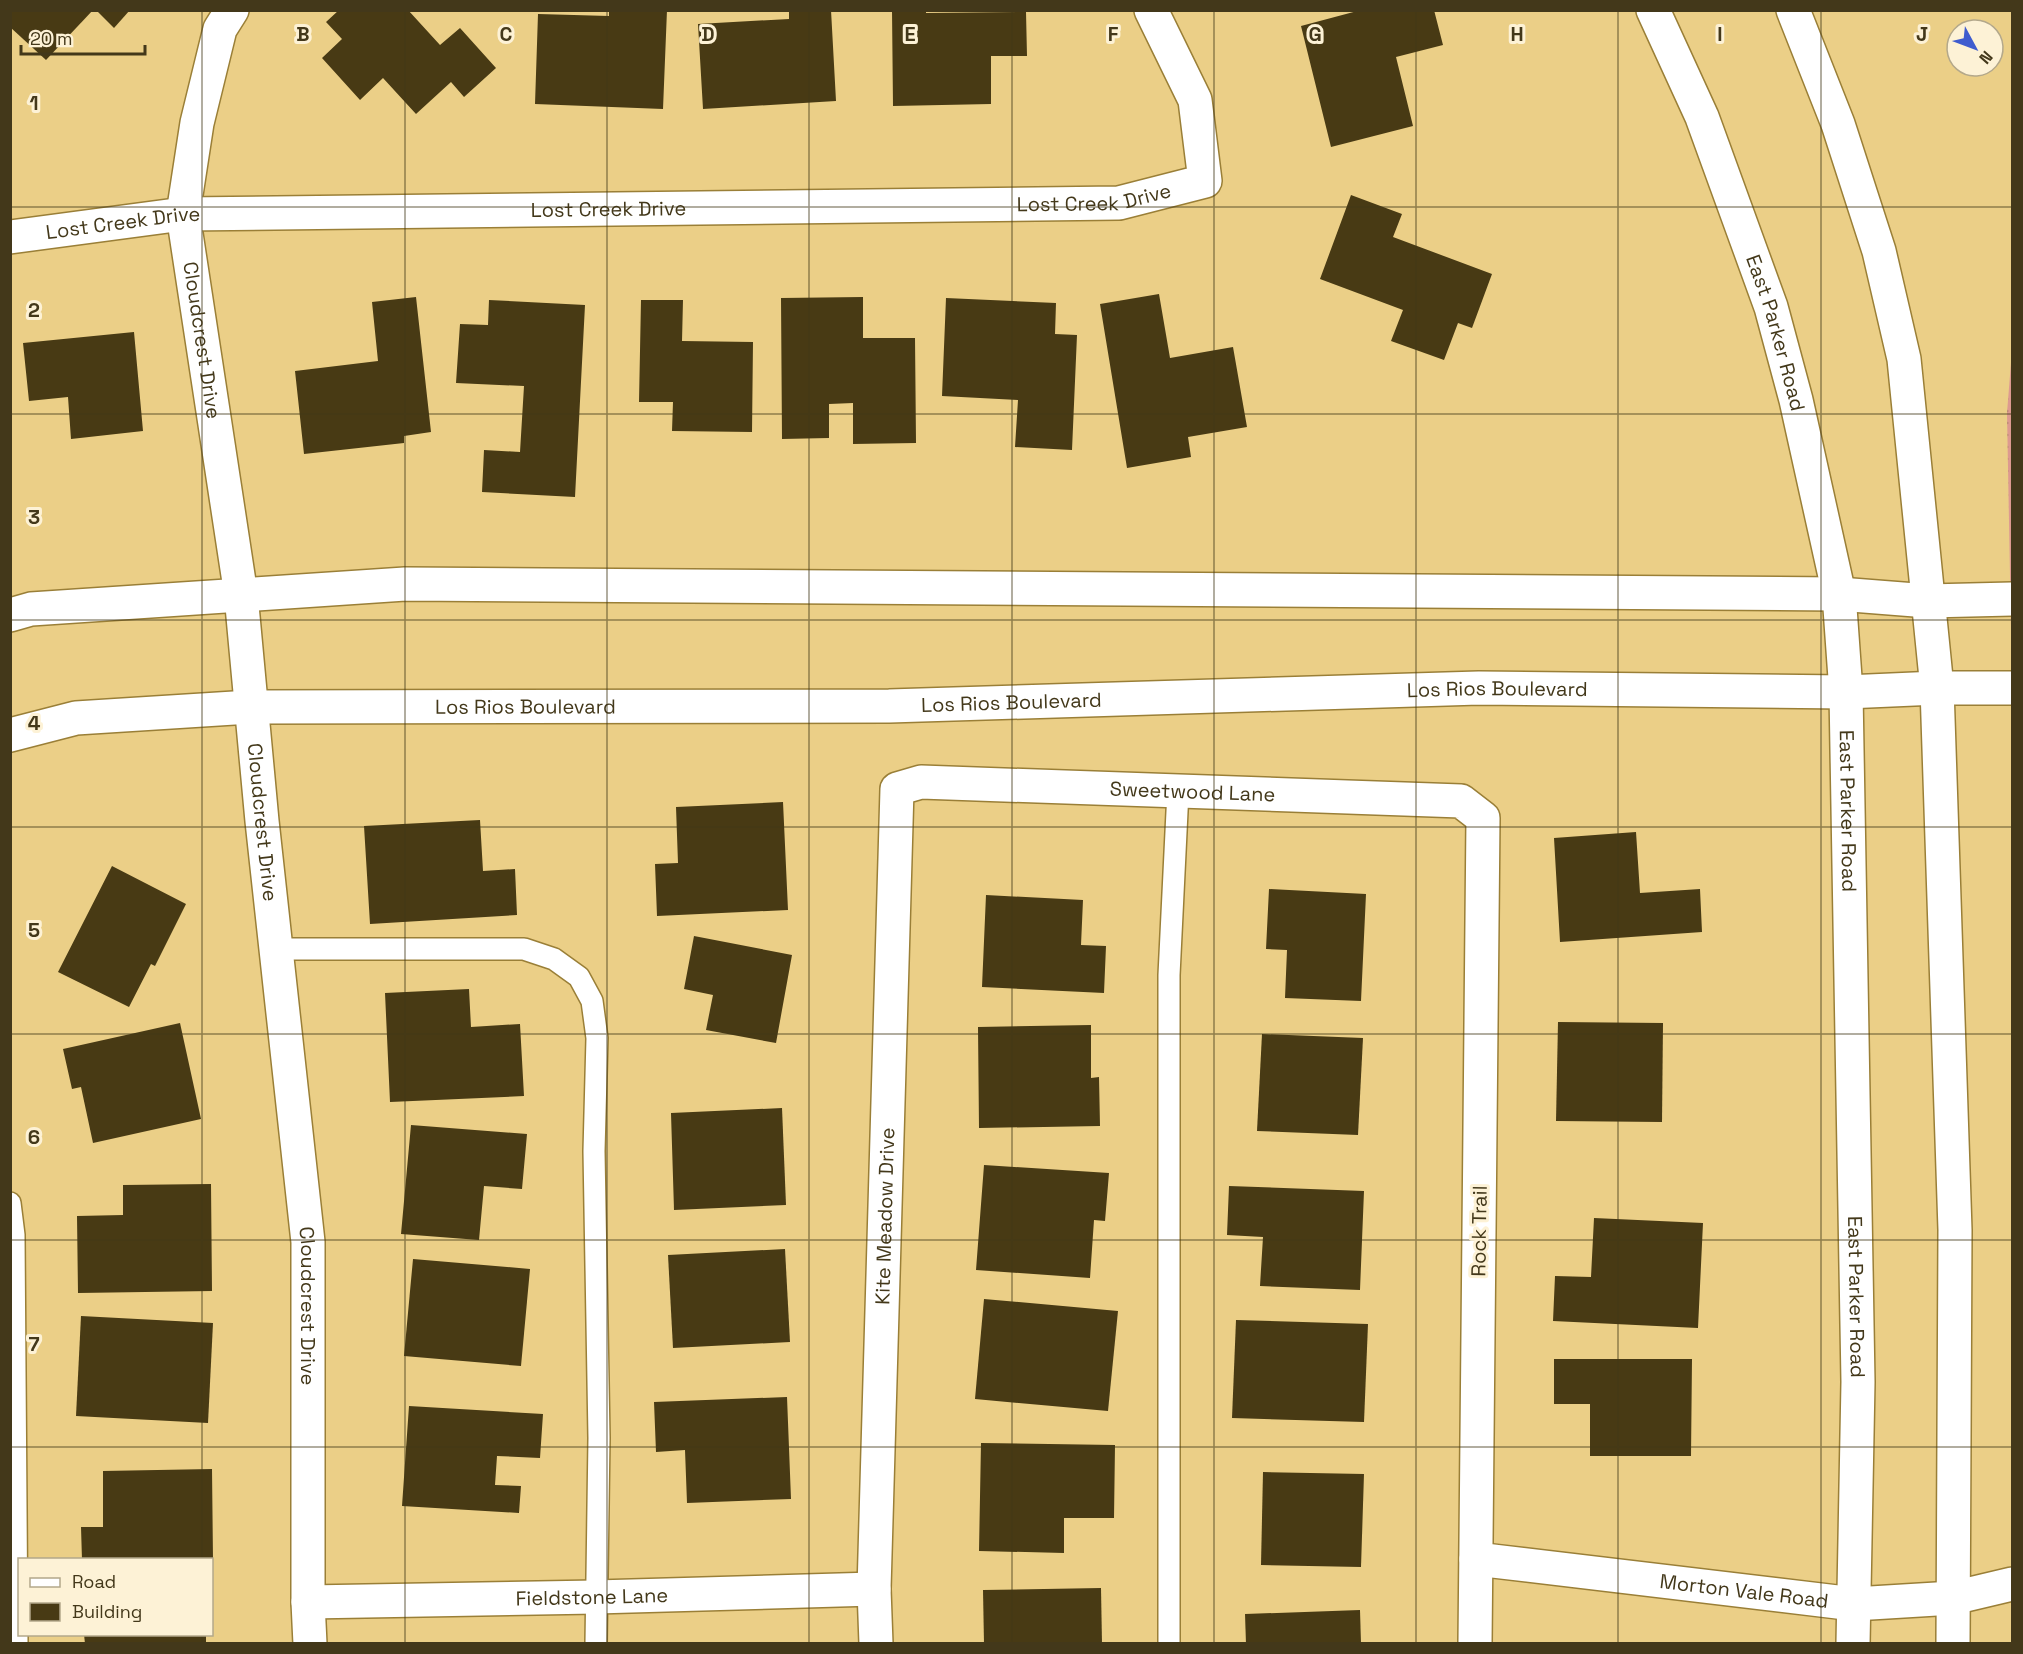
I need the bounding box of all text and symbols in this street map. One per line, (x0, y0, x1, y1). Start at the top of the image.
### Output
scale bar (21, 18, 146, 56)
north arrow (1945, 18, 2005, 78)
text: B (296, 21, 310, 47)
text: C (500, 21, 513, 47)
text: D (701, 21, 715, 47)
text: E (904, 21, 916, 47)
text: F (1108, 21, 1119, 47)
text: G (1308, 21, 1322, 47)
text: H (1510, 21, 1524, 47)
text: I (1717, 21, 1723, 47)
text: J (1916, 21, 1928, 47)
text: 20 m (30, 27, 73, 50)
text: N (1974, 47, 1997, 68)
text: 1 (29, 90, 39, 116)
street label: Lost Creek Drive (1017, 177, 1174, 217)
street label: Lost Creek Drive (531, 195, 686, 223)
street label: Lost Creek Drive (44, 201, 200, 245)
street label: East Parker Road (1740, 251, 1811, 413)
street label: Cloudcrest Drive (177, 260, 227, 421)
text: 2 (28, 297, 40, 323)
text: 3 (28, 504, 40, 530)
street label: Los Rios Boulevard (1406, 675, 1588, 703)
street label: Los Rios Boulevard (921, 687, 1102, 718)
street label: Los Rios Boulevard (435, 693, 616, 720)
text: 4 (28, 710, 41, 736)
street label: East Parker Road (1834, 730, 1862, 892)
street label: Cloudcrest Drive (242, 742, 284, 903)
street label: Sweetwood Lane (1109, 776, 1276, 807)
text: 5 (28, 917, 40, 943)
text: 6 (28, 1124, 40, 1150)
street label: Kite Meadow Drive (869, 1127, 900, 1305)
street label: Rock Trail (1465, 1185, 1493, 1277)
street label: East Parker Road (1842, 1216, 1871, 1378)
street label: Cloudcrest Drive (293, 1225, 321, 1385)
text: 7 (28, 1331, 40, 1357)
legend (18, 1558, 213, 1636)
street label: Morton Vale Road (1658, 1568, 1830, 1614)
text: Road (72, 1570, 116, 1593)
street label: Fieldstone Lane (515, 1582, 669, 1611)
text: Building (72, 1600, 142, 1623)

